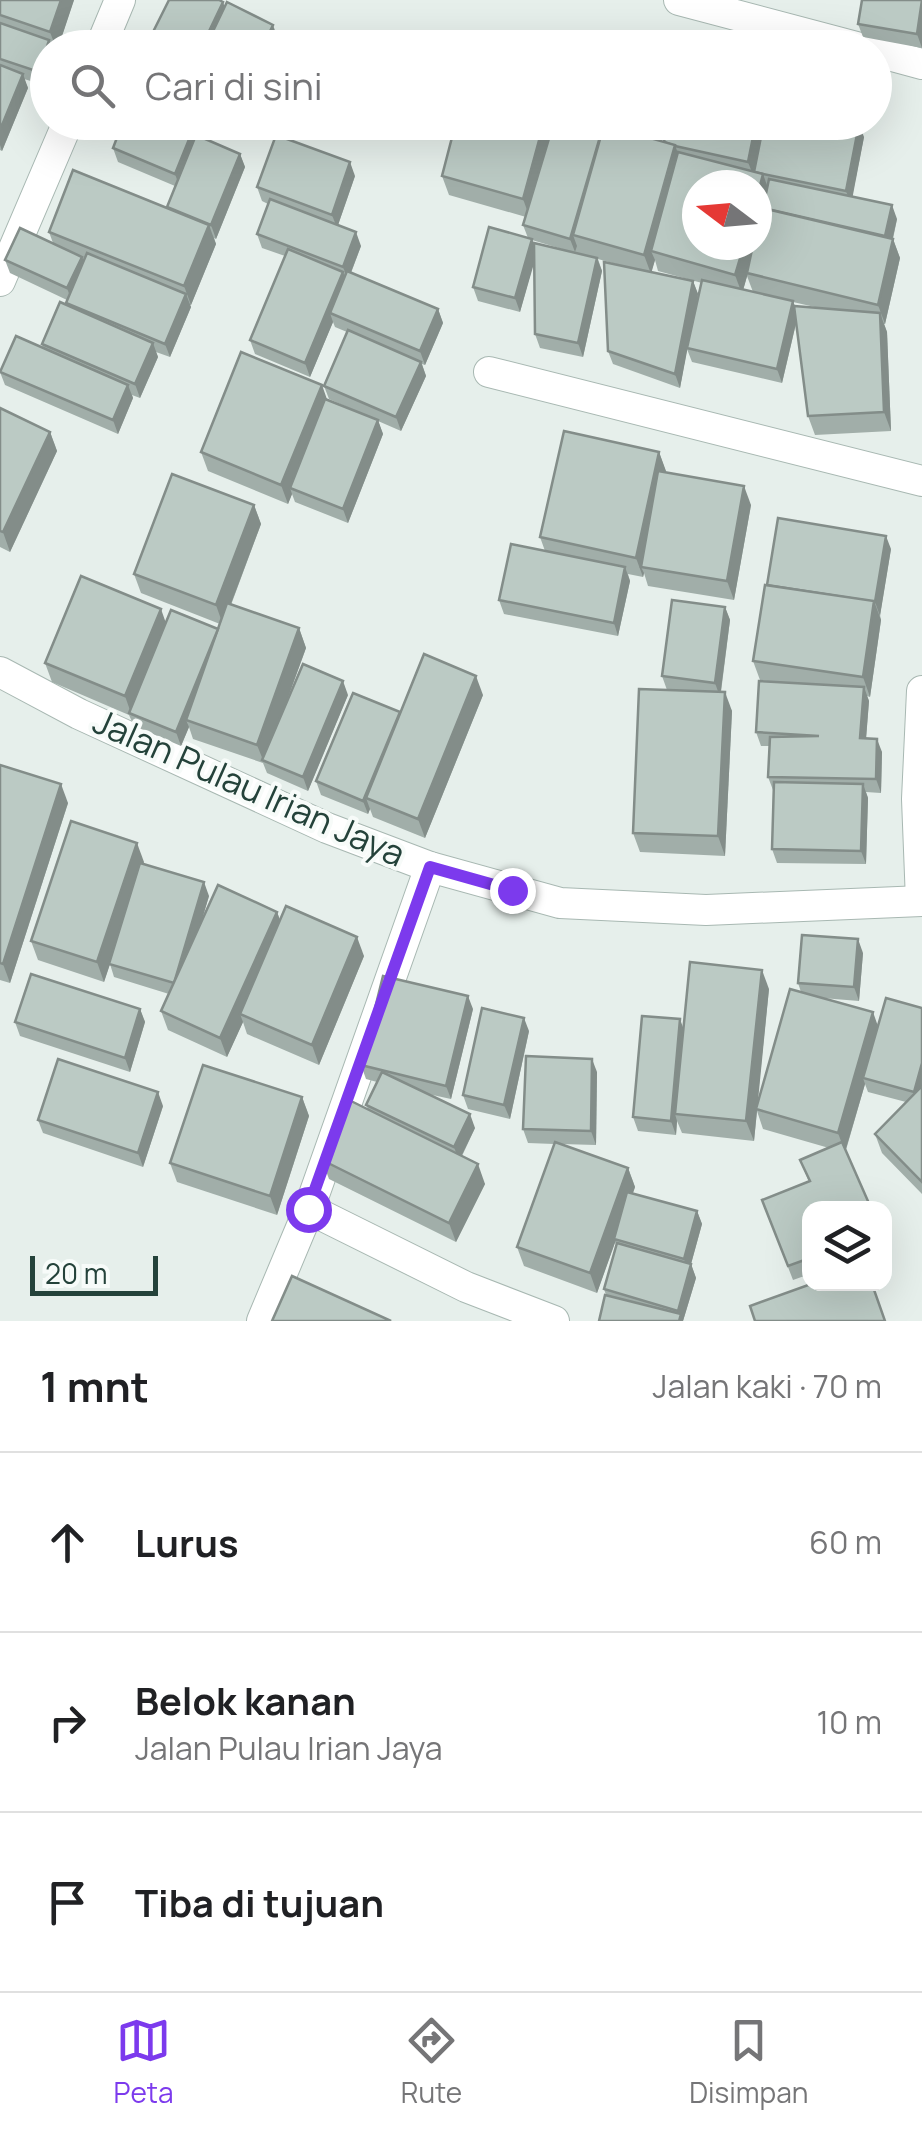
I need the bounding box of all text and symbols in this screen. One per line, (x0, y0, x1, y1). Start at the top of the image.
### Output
search box (30, 30, 892, 140)
icon: search (65, 58, 120, 113)
text: Cari di sini (145, 59, 323, 111)
north arrow (682, 170, 772, 260)
street label: Jalan Pulau Irian Jaya (86, 697, 413, 877)
route end (490, 868, 536, 914)
route start (286, 1187, 332, 1233)
map controls (802, 1201, 892, 1291)
button: layers (802, 1201, 892, 1291)
scale bar (30, 1251, 158, 1296)
text: 20 m (45, 1254, 107, 1292)
text: 1 mnt (40, 1357, 149, 1415)
text: Jalan kaki · 70 m (653, 1364, 882, 1408)
icon: ahead (40, 1515, 95, 1570)
text: Lurus (135, 1516, 239, 1568)
text: 60 m (809, 1520, 882, 1564)
text: Belok kanan (135, 1674, 356, 1726)
icon: right (40, 1695, 95, 1750)
text: 10 m (816, 1700, 882, 1744)
text: Jalan Pulau Irian Jaya (135, 1726, 443, 1770)
icon: arrive (40, 1875, 95, 1930)
text: Tiba di tujuan (135, 1876, 384, 1928)
tab: Peta (114, 2013, 174, 2111)
tab: Rute (401, 2013, 462, 2111)
tab: Disimpan (689, 2013, 808, 2111)

